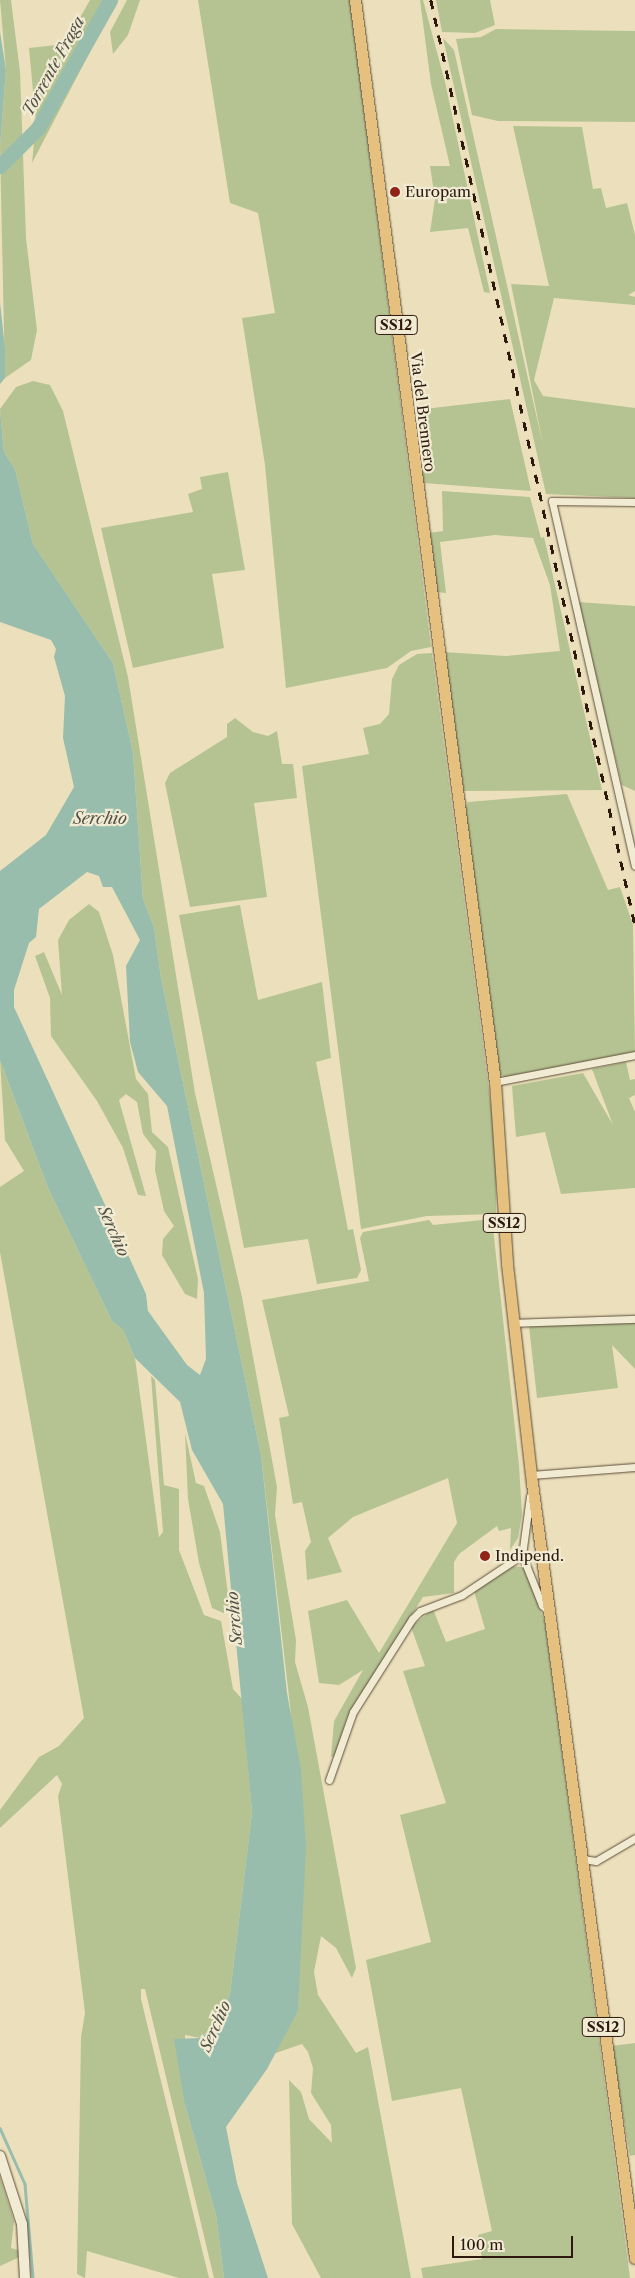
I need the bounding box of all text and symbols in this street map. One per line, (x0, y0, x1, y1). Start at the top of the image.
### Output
water label: Torrente Fraga (18, 13, 88, 119)
place label: Europam (405, 183, 471, 201)
marker: Europam (389, 186, 401, 198)
road number: SS12 (375, 314, 417, 336)
street label: Via del Brennero (407, 351, 439, 473)
water label: Serchio (73, 808, 127, 828)
water label: Serchio (94, 1203, 134, 1259)
road number: SS12 (483, 1212, 525, 1234)
place label: Indipend. (495, 1547, 564, 1565)
marker: Indipend. (479, 1550, 491, 1562)
water label: Serchio (222, 1591, 246, 1645)
water label: Serchio (195, 1998, 235, 2054)
road number: SS12 (582, 2015, 624, 2038)
scale bar (455, 2226, 576, 2258)
text: 100 m (460, 2235, 503, 2254)

